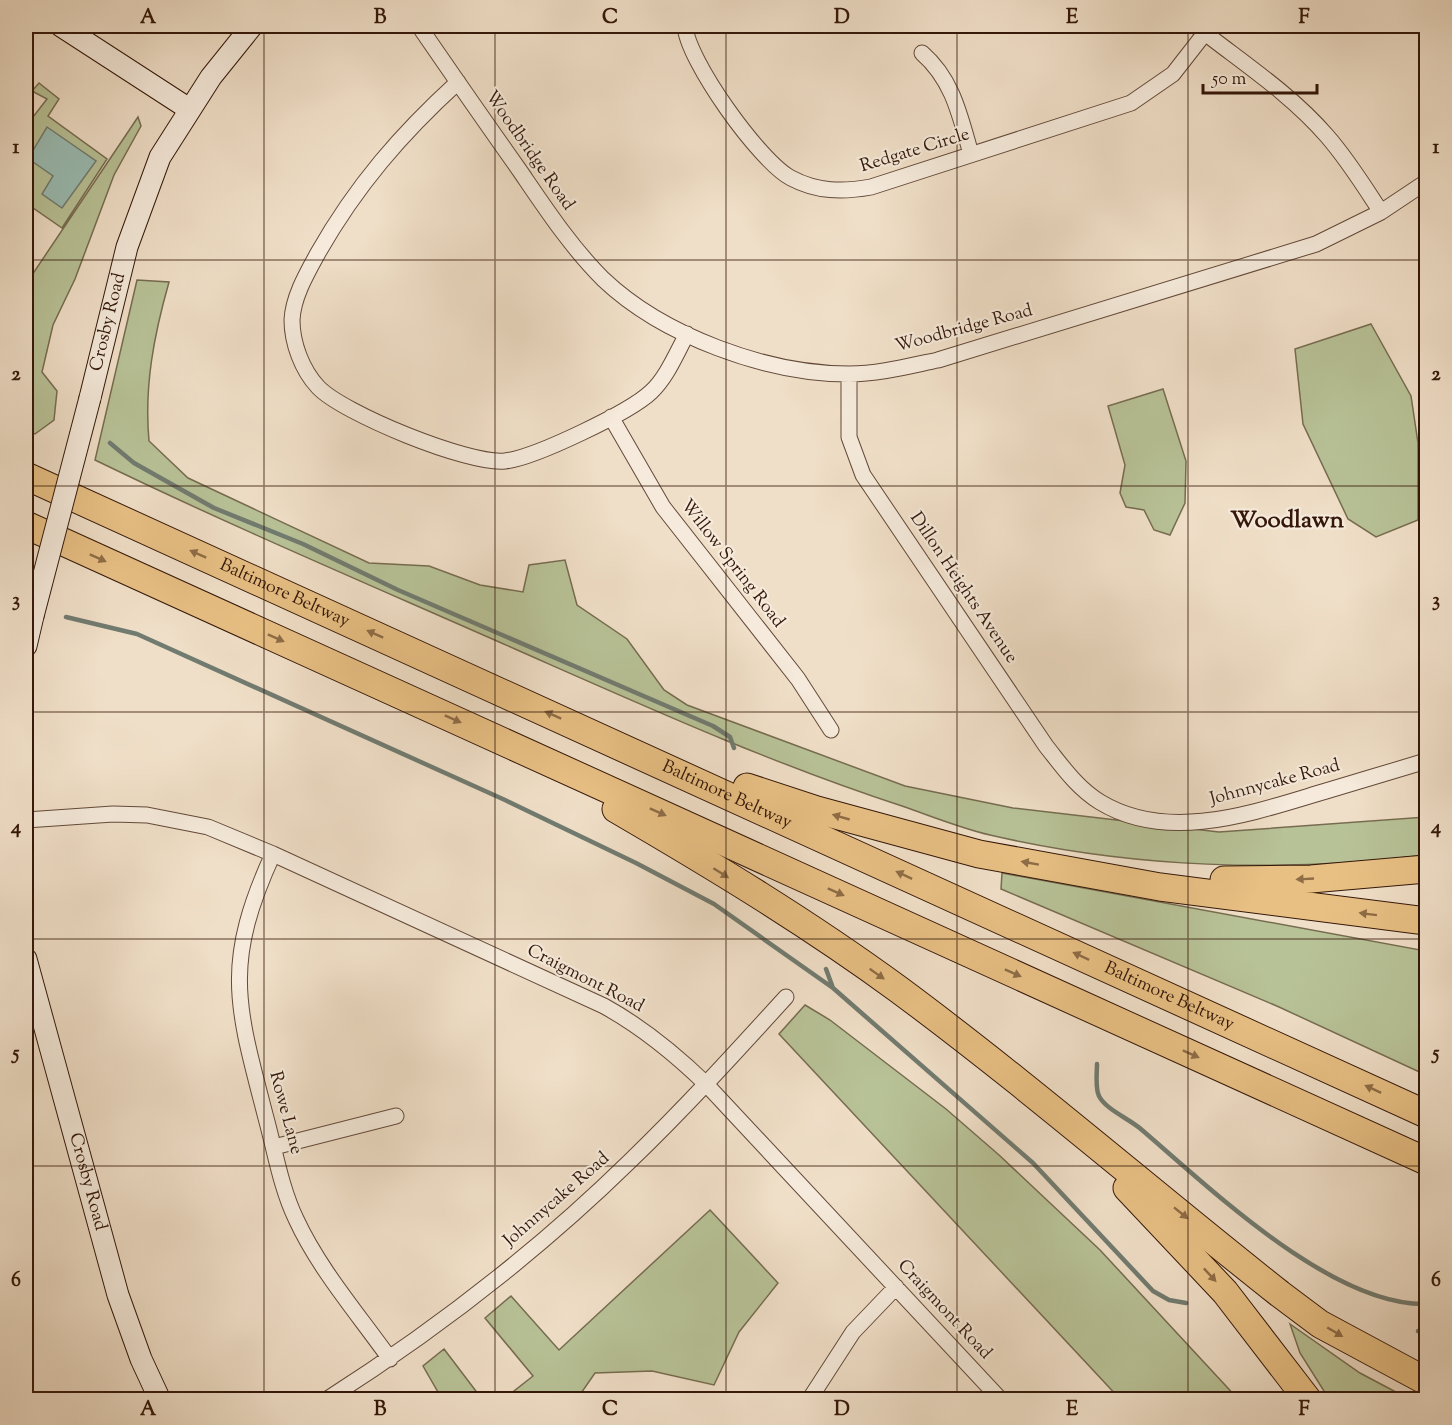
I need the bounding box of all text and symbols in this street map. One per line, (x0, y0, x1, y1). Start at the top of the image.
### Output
text: A (140, 4, 157, 33)
text: B (374, 4, 387, 33)
text: C (602, 4, 618, 33)
text: D (834, 4, 850, 33)
text: E (1066, 4, 1079, 33)
text: F (1298, 4, 1310, 33)
scale bar (1203, 57, 1317, 95)
text: 50 m (1211, 67, 1247, 93)
street label: Woodbridge Road (478, 86, 580, 216)
street label: Redgate Circle (857, 122, 973, 180)
text: 1 (13, 134, 20, 163)
text: 1 (1433, 134, 1440, 163)
street label: Crosby Road (84, 270, 133, 374)
street label: Woodbridge Road (892, 298, 1036, 360)
text: 2 (11, 361, 21, 390)
text: 2 (1431, 361, 1441, 390)
street label: Willow Spring Road (674, 494, 790, 634)
district label: Woodlawn (1230, 504, 1345, 538)
street label: Dillon Heights Avenue (903, 507, 1023, 669)
one-way arrow (189, 549, 206, 558)
street label: Baltimore Beltway (215, 553, 354, 635)
one-way arrow (89, 554, 107, 564)
text: 3 (12, 587, 20, 616)
text: 3 (1432, 587, 1440, 616)
one-way arrow (367, 630, 384, 639)
one-way arrow (267, 634, 284, 643)
one-way arrow (543, 710, 561, 720)
one-way arrow (445, 714, 462, 723)
street label: Johnnycake Road (1206, 753, 1343, 813)
street label: Baltimore Beltway (657, 754, 796, 836)
one-way arrow (650, 807, 667, 816)
one-way arrow (832, 812, 850, 821)
text: 4 (10, 814, 21, 843)
text: 4 (1430, 814, 1441, 843)
one-way arrow (1020, 858, 1039, 867)
one-way arrow (713, 867, 729, 878)
one-way arrow (894, 870, 912, 880)
one-way arrow (1296, 874, 1315, 883)
one-way arrow (827, 888, 844, 897)
one-way arrow (1359, 909, 1378, 919)
street label: Craigmont Road (522, 938, 648, 1020)
one-way arrow (1072, 951, 1090, 961)
street label: Baltimore Beltway (1100, 956, 1238, 1038)
one-way arrow (868, 968, 884, 980)
one-way arrow (1005, 968, 1023, 978)
text: 5 (11, 1040, 20, 1069)
text: 5 (1431, 1040, 1440, 1069)
one-way arrow (1182, 1049, 1200, 1059)
street label: Rowe Lane (261, 1069, 309, 1157)
one-way arrow (1365, 1085, 1382, 1094)
street label: Crosby Road (61, 1130, 113, 1234)
street label: Johnnycake Road (497, 1146, 616, 1254)
one-way arrow (1173, 1207, 1189, 1220)
street label: Craigmont Road (891, 1254, 997, 1366)
text: 6 (11, 1267, 21, 1296)
one-way arrow (1203, 1267, 1216, 1282)
text: 6 (1431, 1267, 1441, 1296)
one-way arrow (1327, 1327, 1343, 1338)
text: A (140, 1396, 157, 1425)
text: B (374, 1396, 387, 1425)
text: C (602, 1396, 618, 1425)
text: D (834, 1396, 850, 1425)
text: E (1066, 1396, 1079, 1425)
text: F (1298, 1396, 1310, 1425)

